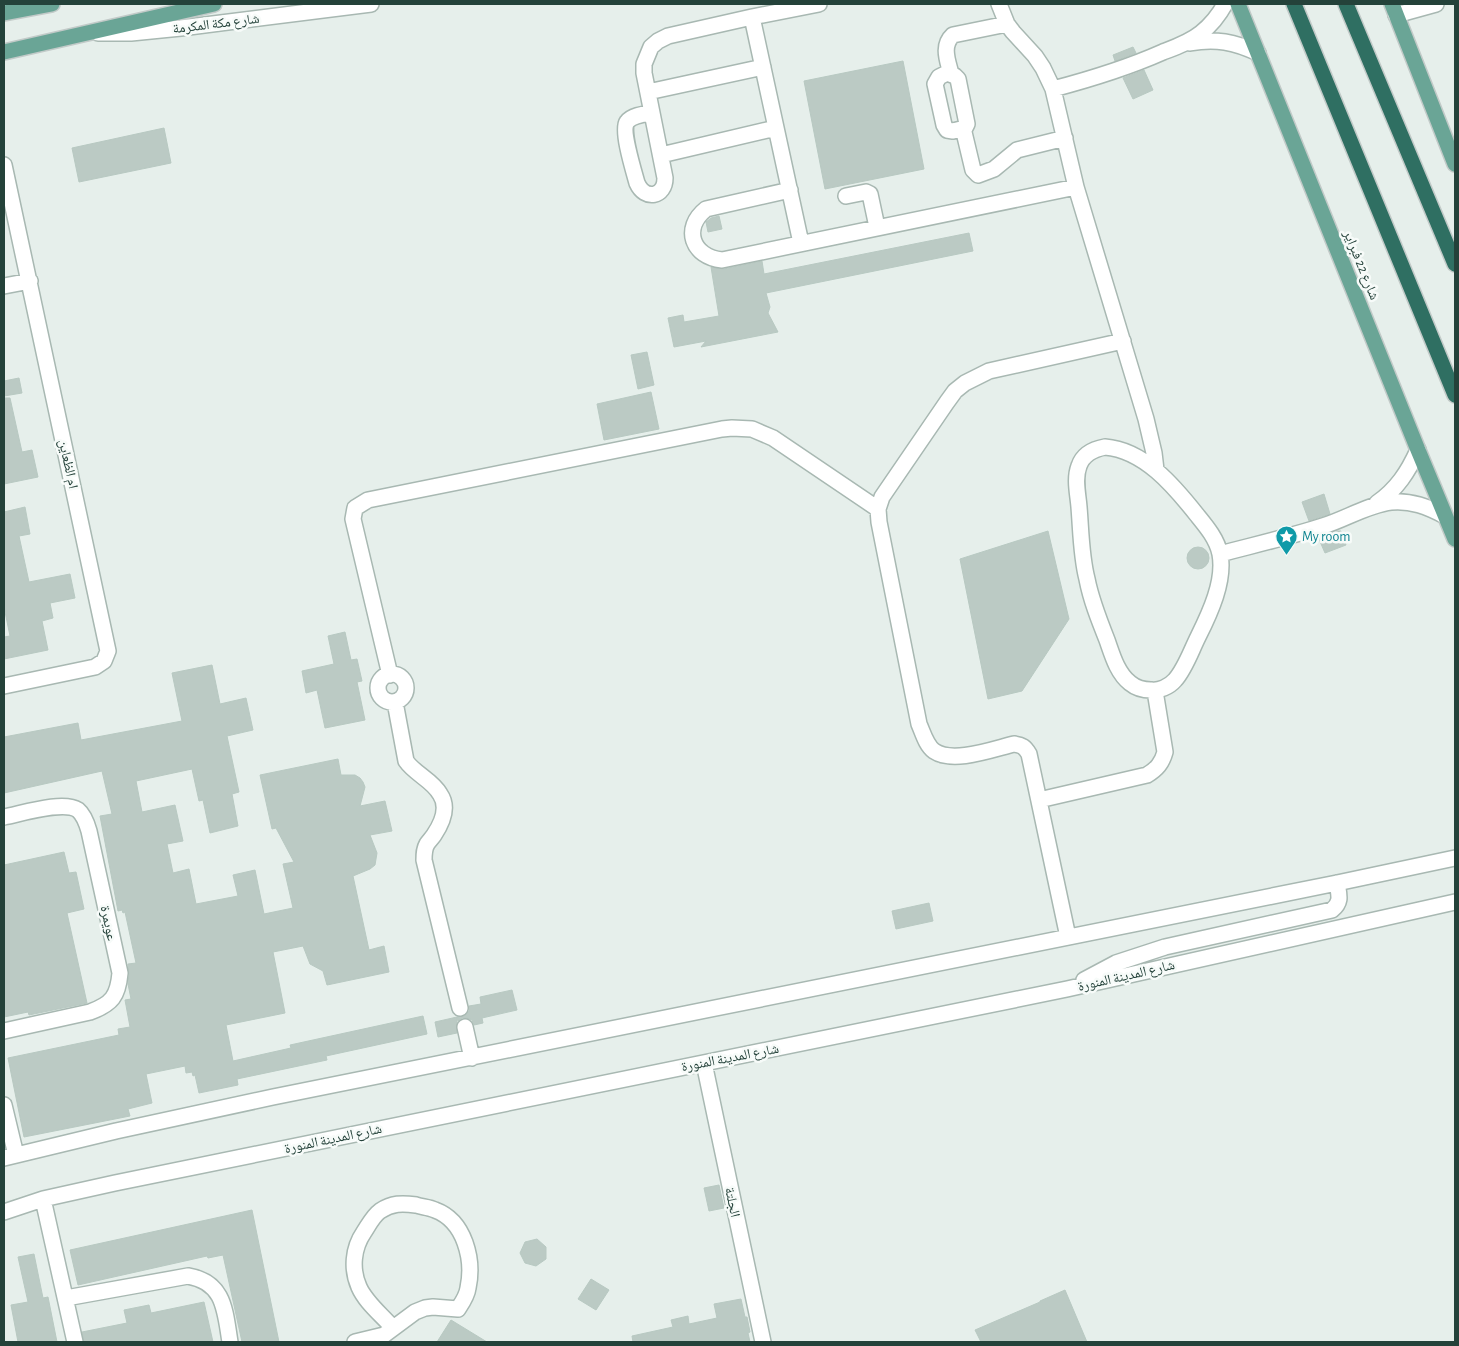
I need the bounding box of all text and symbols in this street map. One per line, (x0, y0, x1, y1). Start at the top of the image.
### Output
street label: شارع مكة المكرمة (172, 12, 261, 38)
street label: شارع 22 فبراير (1339, 228, 1381, 303)
street label: ام الظعاين (54, 438, 80, 491)
place icon: My room (1274, 524, 1298, 555)
place label: My room (1302, 530, 1350, 544)
street label: عويمرة (96, 904, 119, 942)
street label: شارع المدينة المنورة (1076, 958, 1176, 996)
street label: شارع المدينة المنورة (680, 1042, 781, 1076)
street label: شارع المدينة المنورة (283, 1122, 384, 1158)
street label: الجلتة (722, 1186, 742, 1219)

